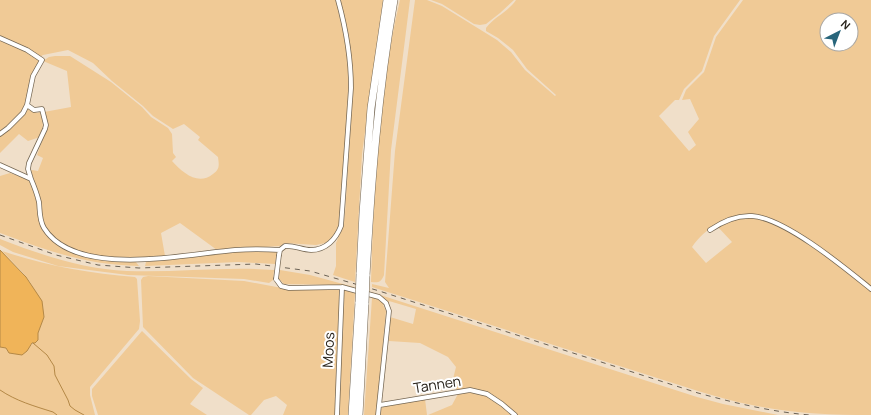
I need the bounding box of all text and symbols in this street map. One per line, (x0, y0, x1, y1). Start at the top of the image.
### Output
north arrow (819, 12, 859, 52)
text: N (838, 16, 854, 32)
street label: Moos (318, 332, 338, 368)
street label: Tannen (412, 371, 462, 397)

